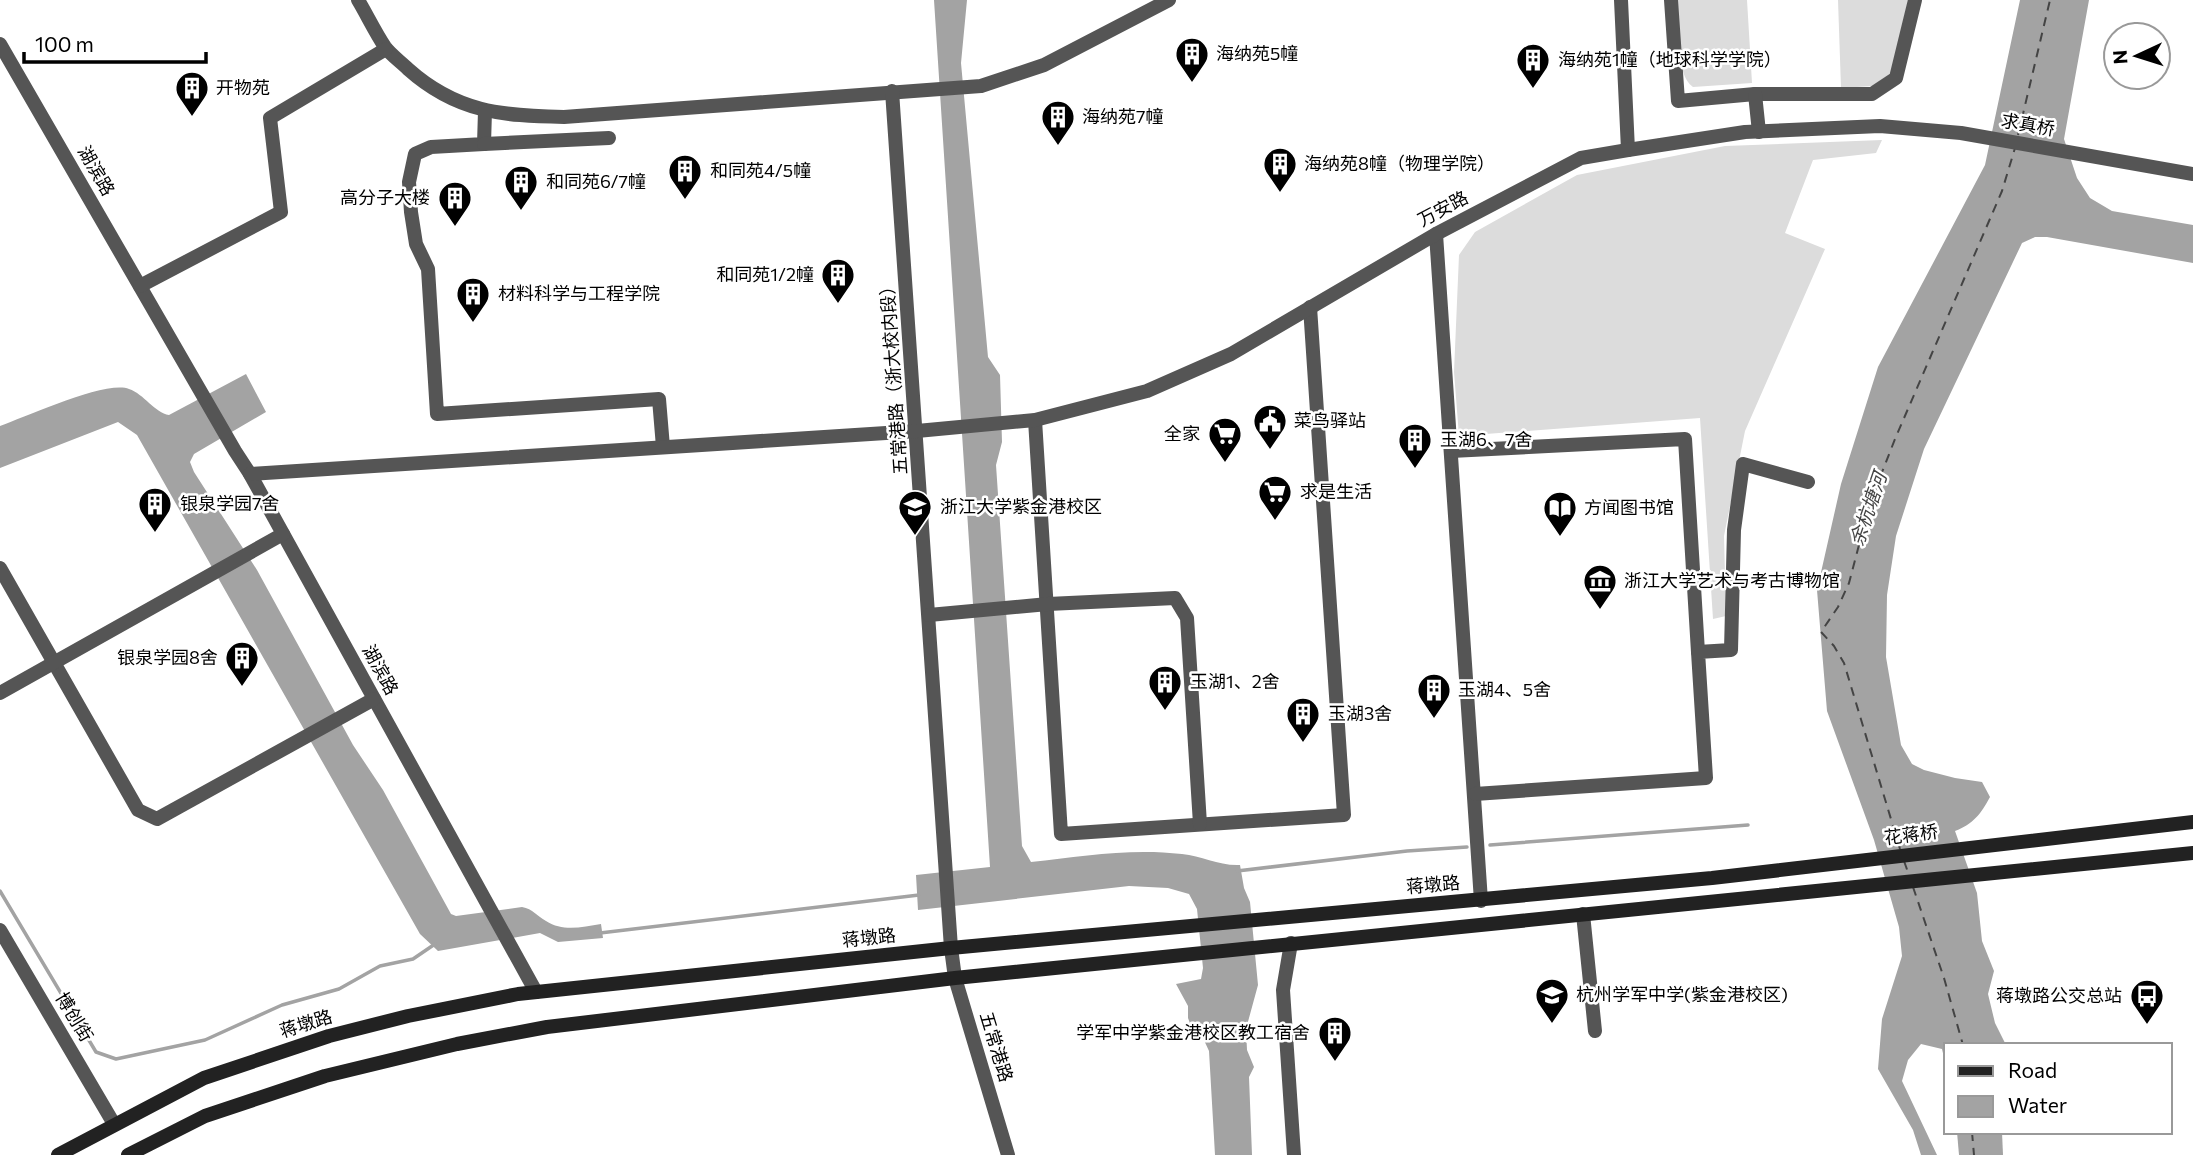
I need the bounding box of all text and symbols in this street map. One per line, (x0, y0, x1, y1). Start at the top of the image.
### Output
scale bar (24, 21, 206, 65)
north arrow (2102, 21, 2172, 91)
text: 100 m (35, 31, 94, 56)
building icon: 海纳苑5幢 (1173, 35, 1211, 84)
building icon: 海纳苑1幢（地球科学学院） (1514, 41, 1552, 90)
place label: 海纳苑5幢 (1216, 42, 1298, 64)
place label: 海纳苑1幢（地球科学学院） (1558, 48, 1782, 70)
text: N (2108, 49, 2132, 65)
building icon: 开物苑 (173, 69, 211, 118)
place label: 开物苑 (216, 76, 270, 98)
building icon: 海纳苑7幢 (1039, 98, 1077, 147)
place label: 海纳苑7幢 (1082, 105, 1164, 127)
street label: 求真桥 (2000, 108, 2057, 140)
street label: 湖滨路 (74, 142, 120, 199)
building icon: 海纳苑8幢（物理学院） (1261, 145, 1299, 194)
building icon: 和同苑4/5幢 (666, 152, 704, 201)
place label: 海纳苑8幢（物理学院） (1304, 152, 1495, 174)
place label: 和同苑4/5幢 (710, 159, 811, 181)
building icon: 和同苑6/7幢 (502, 163, 540, 212)
place label: 和同苑6/7幢 (546, 170, 646, 192)
building icon: 高分子大楼 (436, 179, 474, 228)
place label: 高分子大楼 (340, 186, 430, 208)
street label: 万安路 (1414, 186, 1472, 231)
building icon: 和同苑1/2幢 (819, 256, 857, 305)
place label: 和同苑1/2幢 (716, 263, 814, 285)
building icon: 材料科学与工程学院 (454, 275, 492, 324)
street label: 五常港路（浙大校内段） (875, 277, 911, 476)
place label: 材料科学与工程学院 (498, 282, 660, 304)
public building icon: 菜鸟驿站 (1251, 402, 1289, 451)
place label: 菜鸟驿站 (1294, 409, 1366, 431)
supermarket icon: 全家 (1206, 415, 1244, 464)
building icon: 玉湖6、7舍 (1396, 421, 1434, 470)
place label: 全家 (1164, 422, 1200, 444)
place label: 玉湖6、7舍 (1440, 428, 1532, 450)
water label: 余杭塘河 (1844, 465, 1892, 549)
supermarket icon: 求是生活 (1256, 473, 1294, 522)
place label: 求是生活 (1300, 480, 1372, 502)
building icon: 银泉学园7舍 (136, 485, 174, 534)
school or university icon: 浙江大学紫金港校区 (896, 488, 934, 537)
library icon: 方闻图书馆 (1541, 489, 1579, 538)
place label: 银泉学园7舍 (180, 492, 280, 514)
place label: 浙江大学紫金港校区 (940, 495, 1102, 517)
place label: 方闻图书馆 (1584, 496, 1674, 518)
museum icon: 浙江大学艺术与考古博物馆 (1581, 562, 1619, 611)
place label: 浙江大学艺术与考古博物馆 (1624, 569, 1840, 591)
building icon: 银泉学园8舍 (223, 639, 261, 688)
street label: 湖滨路 (358, 641, 404, 698)
place label: 银泉学园8舍 (117, 646, 218, 668)
building icon: 玉湖1、2舍 (1146, 663, 1184, 712)
place label: 玉湖1、2舍 (1190, 670, 1280, 692)
building icon: 玉湖4、5舍 (1415, 671, 1453, 720)
place label: 玉湖4、5舍 (1458, 678, 1551, 700)
building icon: 玉湖3舍 (1284, 695, 1322, 744)
place label: 玉湖3舍 (1328, 702, 1392, 724)
street label: 花蒋桥 (1883, 820, 1939, 848)
street label: 蒋墩路 (1405, 871, 1461, 897)
street label: 蒋墩路 (841, 923, 897, 951)
school or university icon: 杭州学军中学(紫金港校区) (1533, 976, 1571, 1025)
bus stop icon: 蒋墩路公交总站 (2128, 977, 2166, 1026)
place label: 杭州学军中学(紫金港校区) (1576, 983, 1788, 1005)
place label: 蒋墩路公交总站 (1996, 984, 2122, 1006)
street label: 博创街 (52, 988, 98, 1045)
street label: 蒋墩路 (277, 1005, 335, 1041)
street label: 五常港路 (976, 1009, 1018, 1084)
building icon: 学军中学紫金港校区教工宿舍 (1316, 1014, 1354, 1063)
place label: 学军中学紫金港校区教工宿舍 (1076, 1021, 1310, 1043)
legend (1944, 1043, 2172, 1134)
text: Road (2008, 1057, 2057, 1082)
text: Water (2008, 1092, 2067, 1117)

